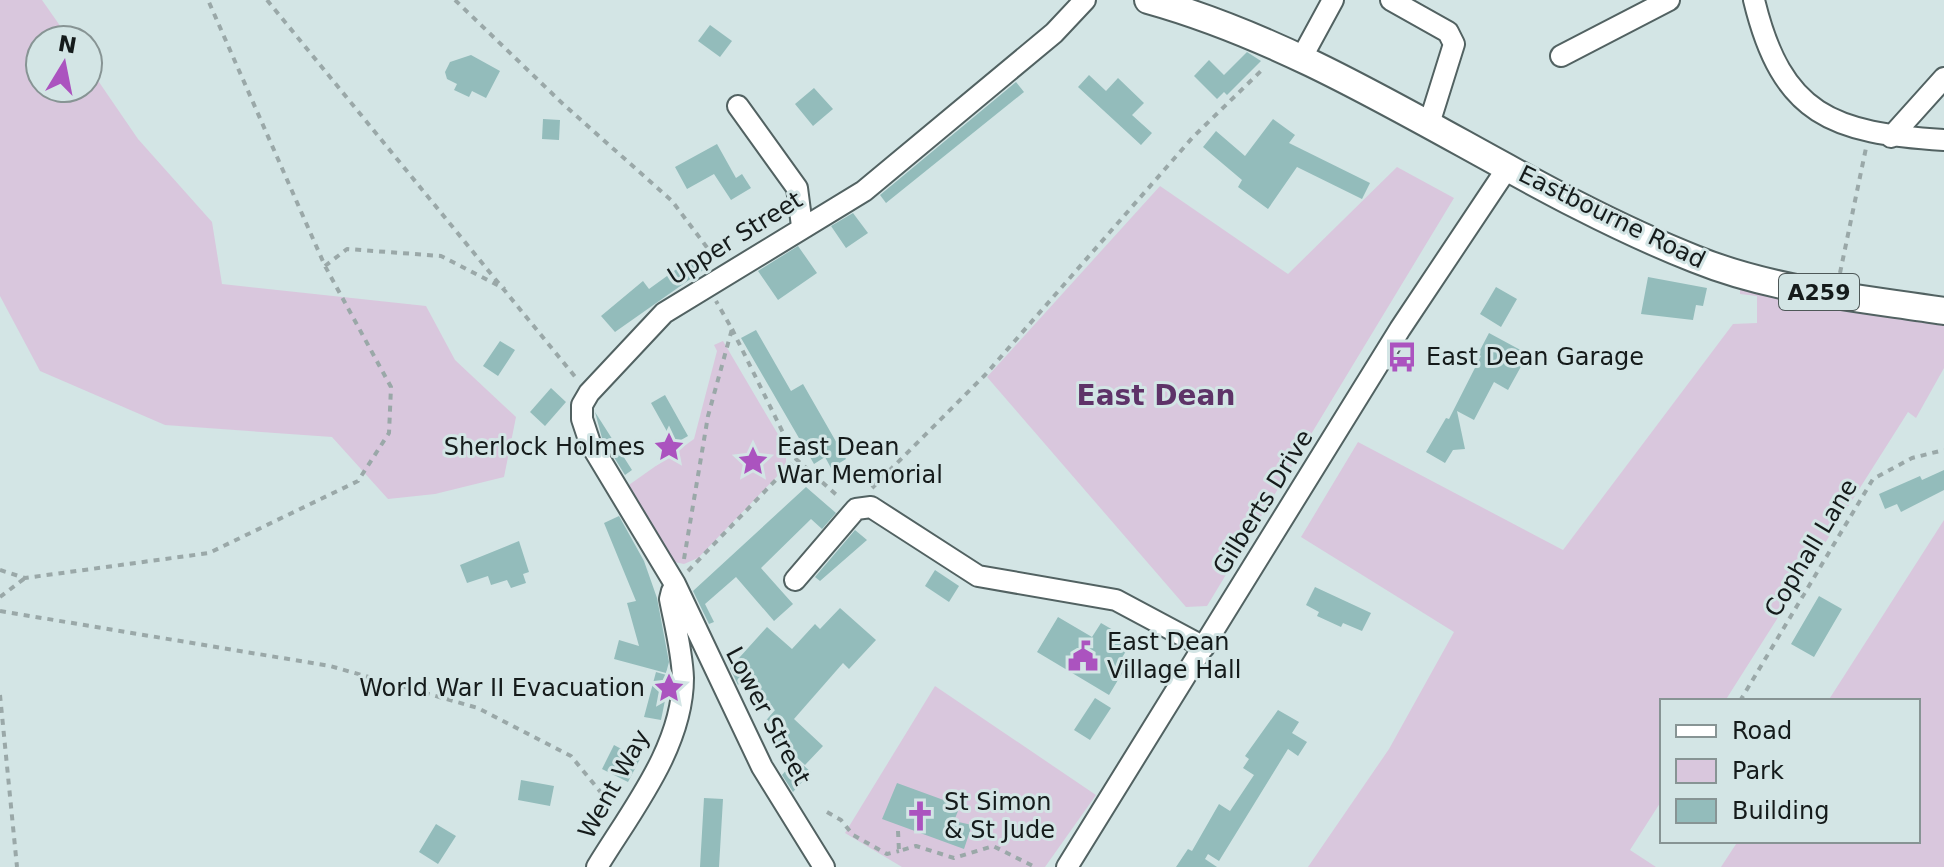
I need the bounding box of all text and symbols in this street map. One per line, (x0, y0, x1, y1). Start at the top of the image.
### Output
north arrow (24, 24, 104, 104)
text: N (56, 31, 79, 59)
street label: Eastbourne Road (1514, 160, 1710, 274)
street label: Upper Street (663, 186, 807, 290)
road number: A259 (1779, 274, 1859, 310)
bus stop icon: East Dean Garage (1385, 340, 1419, 374)
place label: East Dean Garage (1426, 343, 1644, 371)
district label: East Dean (1077, 379, 1235, 412)
street label: Gilberts Drive (1207, 424, 1319, 580)
place icon: Sherlock Holmes (652, 430, 686, 464)
place label: Sherlock Holmes (444, 433, 645, 461)
place label: East Dean War Memorial (777, 433, 943, 489)
place icon: East Dean War Memorial (736, 444, 770, 478)
street label: Cophall Lane (1759, 474, 1863, 622)
place label: East Dean Village Hall (1107, 628, 1241, 684)
public building icon: East Dean Village Hall (1066, 639, 1100, 673)
street label: Lower Street (720, 642, 816, 790)
place icon: World War II Evacuation (652, 671, 686, 705)
place label: World War II Evacuation (359, 674, 645, 702)
legend (1660, 699, 1920, 843)
text: Road (1732, 717, 1792, 745)
street label: Went Way (573, 725, 655, 843)
text: Park (1732, 757, 1784, 785)
place label: St Simon & St Jude (944, 788, 1055, 844)
text: Building (1732, 797, 1829, 825)
church icon: St Simon & St Jude (903, 799, 937, 833)

